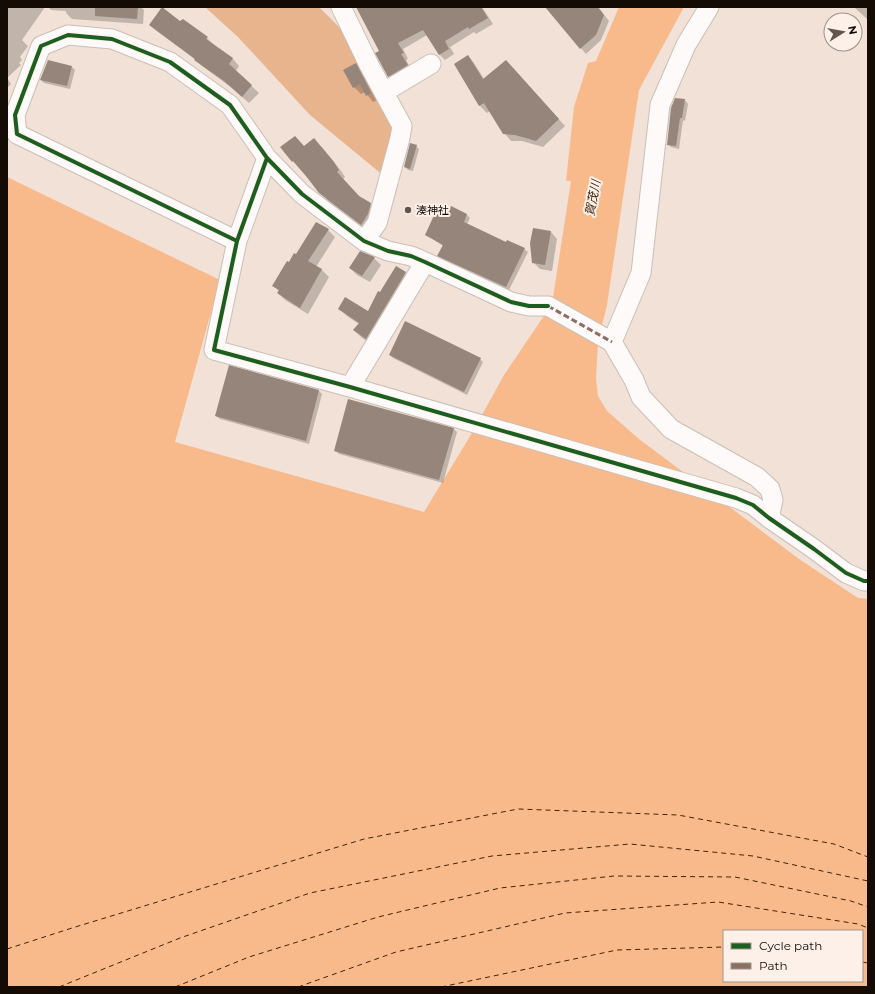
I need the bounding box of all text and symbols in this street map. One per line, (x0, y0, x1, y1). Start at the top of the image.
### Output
north arrow (823, 12, 863, 52)
text: N (845, 24, 861, 36)
water label: 賀茂川 (582, 177, 604, 217)
place label: 湊神社 (416, 203, 449, 217)
marker: 湊神社 (403, 205, 413, 215)
legend (723, 930, 863, 982)
text: Cycle path (759, 938, 822, 953)
text: Path (759, 958, 788, 973)

